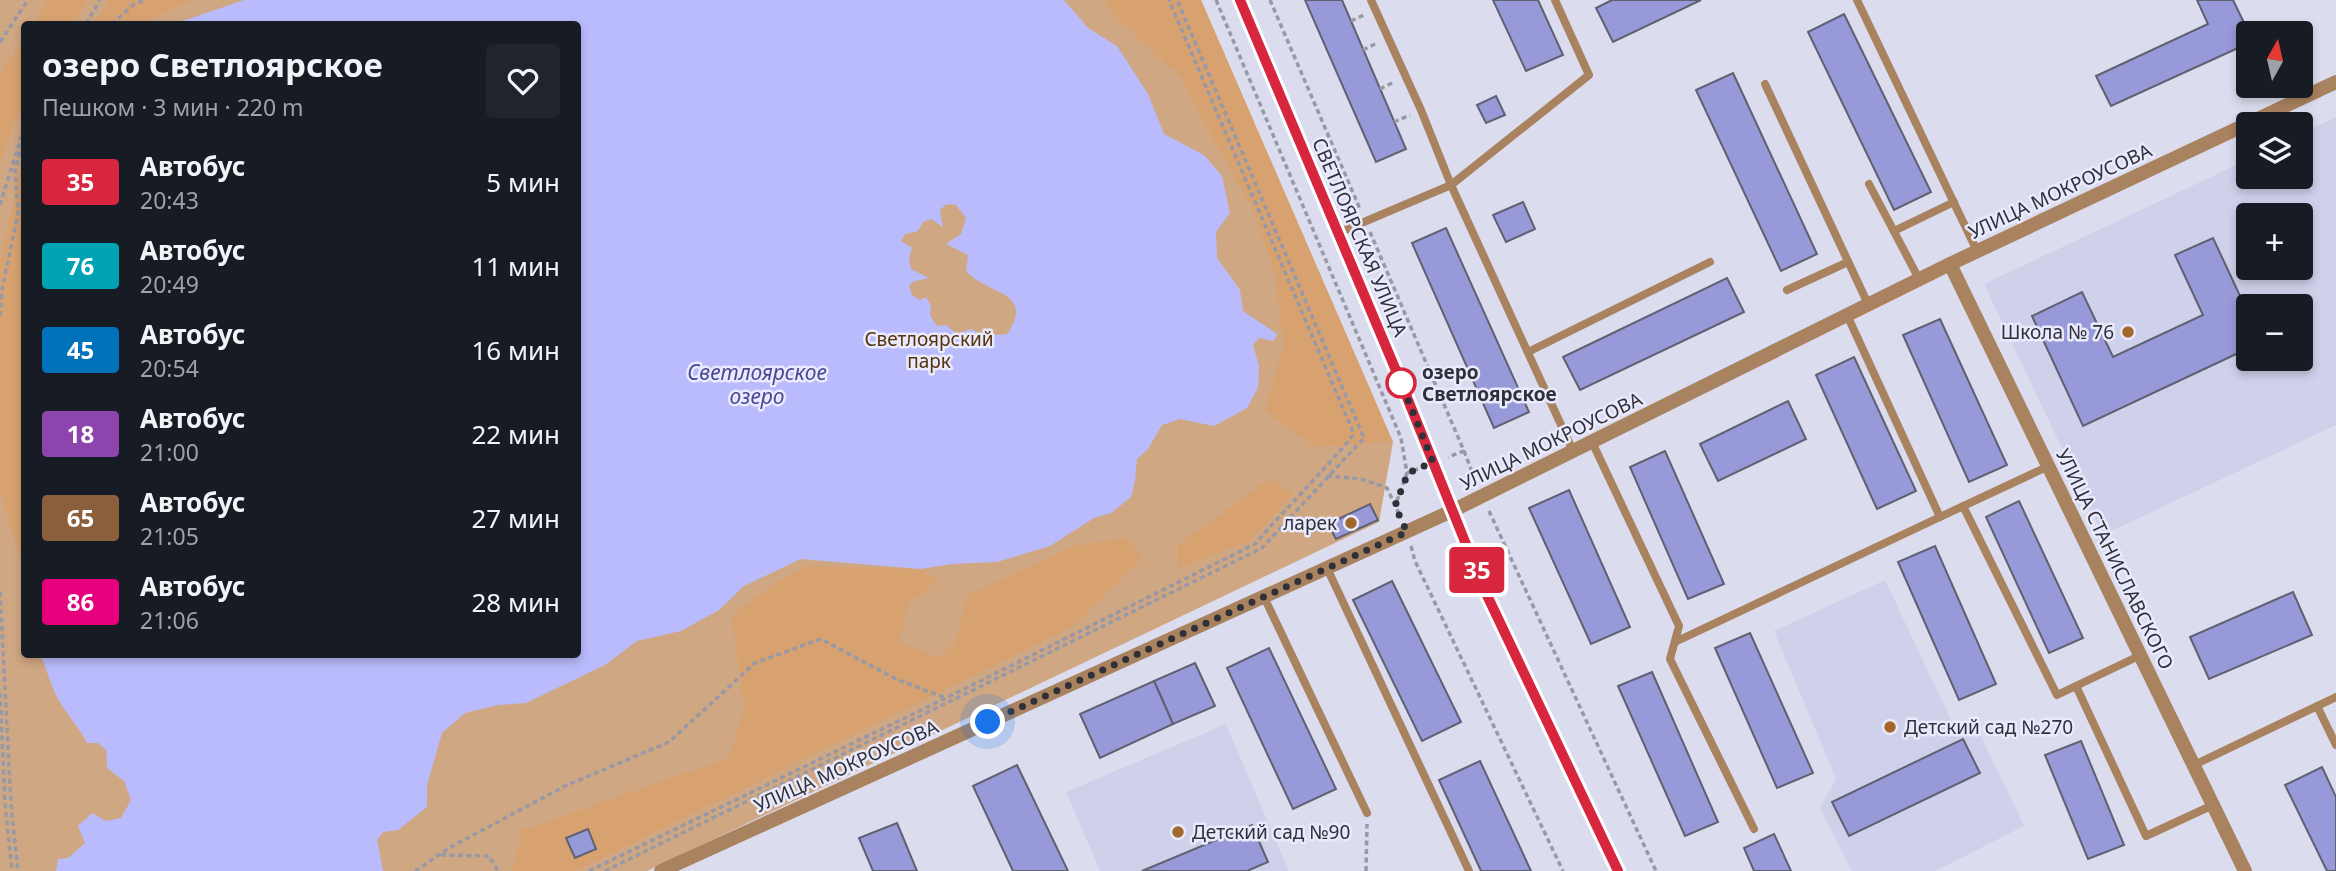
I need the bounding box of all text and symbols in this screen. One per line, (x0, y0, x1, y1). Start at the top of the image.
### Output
north arrow (2236, 21, 2314, 98)
map controls (2236, 21, 2313, 371)
text: озеро Светлоярское (42, 42, 383, 87)
button: heart (486, 44, 560, 118)
text: Пешком · 3 мин · 220 m (42, 91, 304, 123)
button: layers (2236, 112, 2313, 189)
street label: СВЕТЛОЯРСКАЯ УЛИЦА (1306, 134, 1414, 341)
street label: УЛИЦА МОКРОУСОВА (1964, 137, 2157, 245)
text: Автобус (140, 148, 245, 184)
text: 5 мин (486, 164, 560, 200)
text: 35 (67, 165, 94, 198)
text: 20:43 (140, 184, 199, 216)
button: + (2236, 203, 2313, 280)
text: Автобус (140, 232, 245, 268)
text: 11 мин (471, 248, 560, 284)
text: 76 (67, 249, 94, 282)
text: 20:49 (140, 268, 199, 300)
button: − (2236, 294, 2313, 371)
text: Автобус (140, 316, 245, 352)
place label: Школа № 76 (2001, 319, 2114, 345)
marker: Школа № 76 (2120, 324, 2136, 340)
park label: Светлоярский парк (864, 326, 994, 374)
text: 16 мин (471, 332, 560, 368)
text: 45 (67, 333, 94, 366)
text: 20:54 (140, 352, 199, 384)
water label: Светлоярское озеро (687, 358, 827, 410)
place label: озеро Светлоярское (1422, 359, 1557, 407)
marker: озеро Светлоярское (1386, 368, 1416, 398)
street label: УЛИЦА МОКРОУСОВА (1456, 385, 1647, 496)
text: Автобус (140, 400, 245, 436)
text: 22 мин (471, 416, 560, 452)
text: 18 (67, 417, 94, 450)
text: 21:00 (140, 436, 199, 468)
street label: УЛИЦА СТАНИСЛАВСКОГО (2050, 444, 2180, 674)
text: Автобус (140, 484, 245, 520)
text: 27 мин (471, 500, 560, 536)
text: 65 (67, 501, 94, 534)
place label: ларек (1283, 510, 1337, 536)
marker: ларек (1343, 515, 1359, 531)
text: 21:05 (140, 520, 199, 552)
line badge: 35 (1446, 547, 1508, 593)
text: 35 (1463, 553, 1491, 586)
text: Автобус (140, 568, 245, 604)
text: 28 мин (471, 584, 560, 620)
text: 86 (67, 585, 94, 618)
text: 21:06 (140, 604, 199, 636)
your location (970, 704, 1005, 739)
street label: УЛИЦА МОКРОУСОВА (750, 713, 943, 818)
place label: Детский сад №270 (1904, 714, 2073, 740)
marker: Детский сад №270 (1882, 719, 1898, 735)
place label: Детский сад №90 (1192, 819, 1350, 845)
marker: Детский сад №90 (1170, 824, 1186, 840)

